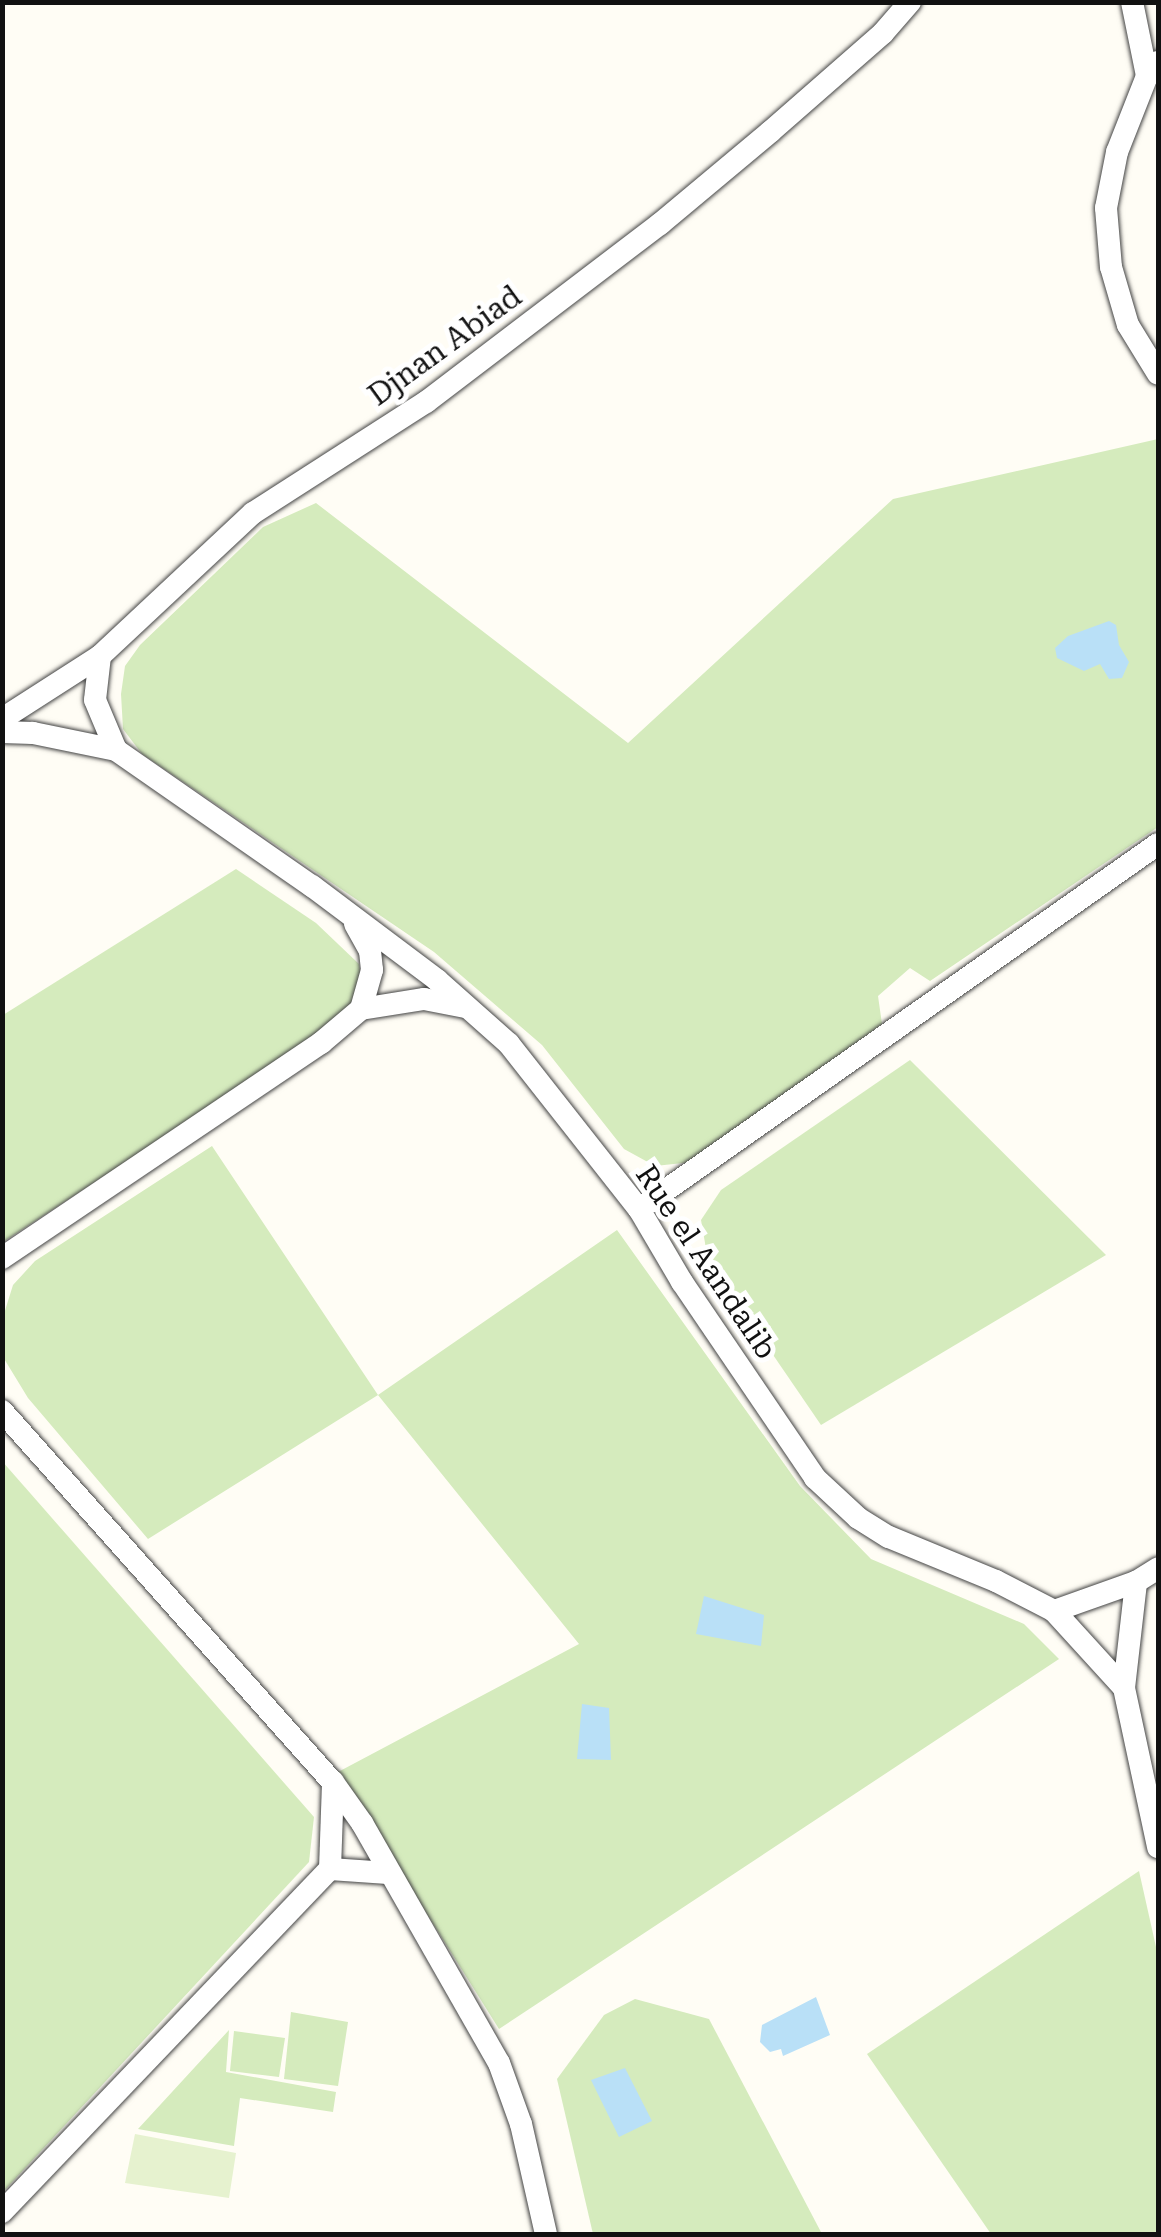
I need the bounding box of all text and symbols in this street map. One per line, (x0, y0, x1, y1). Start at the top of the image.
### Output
street label: Djnan Abiad (362, 278, 528, 414)
street label: Rue el Aandalib (628, 1158, 784, 1366)

